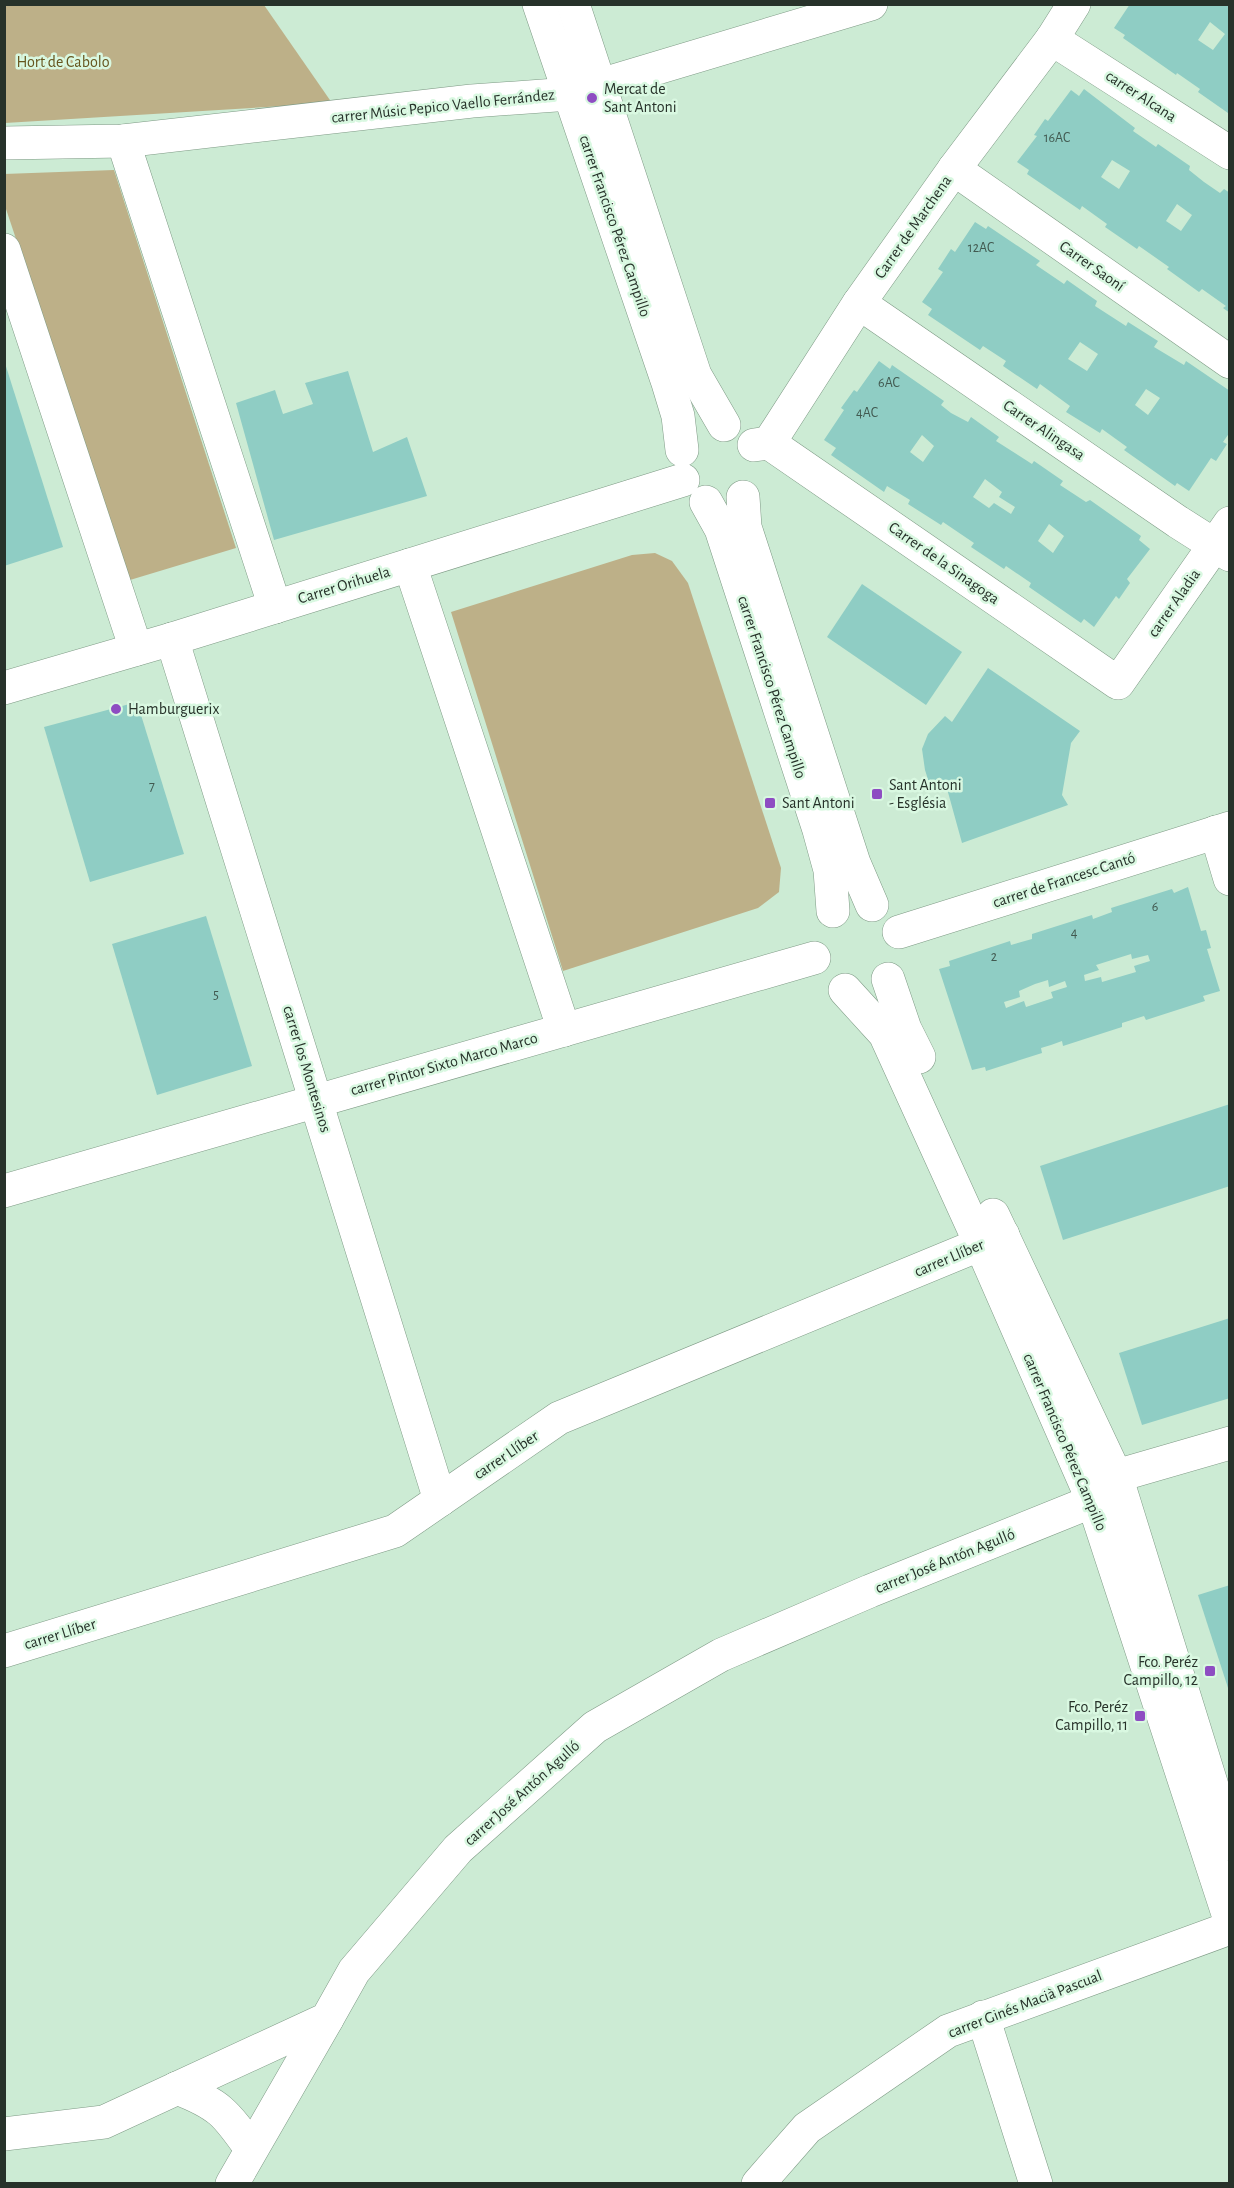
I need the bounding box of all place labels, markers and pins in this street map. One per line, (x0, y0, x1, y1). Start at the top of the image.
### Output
place label: Mercat de Sant Antoni (604, 81, 677, 115)
marker: Mercat de Sant Antoni (585, 91, 599, 105)
place label: Hamburguerix (128, 701, 219, 717)
marker: Hamburguerix (109, 702, 123, 716)
place label: Sant Antoni - Església (889, 777, 962, 811)
marker: Sant Antoni - Església (870, 787, 884, 801)
place label: Sant Antoni (782, 795, 855, 811)
marker: Sant Antoni (763, 796, 777, 810)
place label: Fco. Peréz Campillo, 12 (1124, 1654, 1198, 1688)
marker: Fco. Peréz Campillo, 12 (1203, 1664, 1217, 1678)
place label: Fco. Peréz Campillo, 11 (1055, 1699, 1128, 1733)
marker: Fco. Peréz Campillo, 11 (1133, 1709, 1147, 1723)

